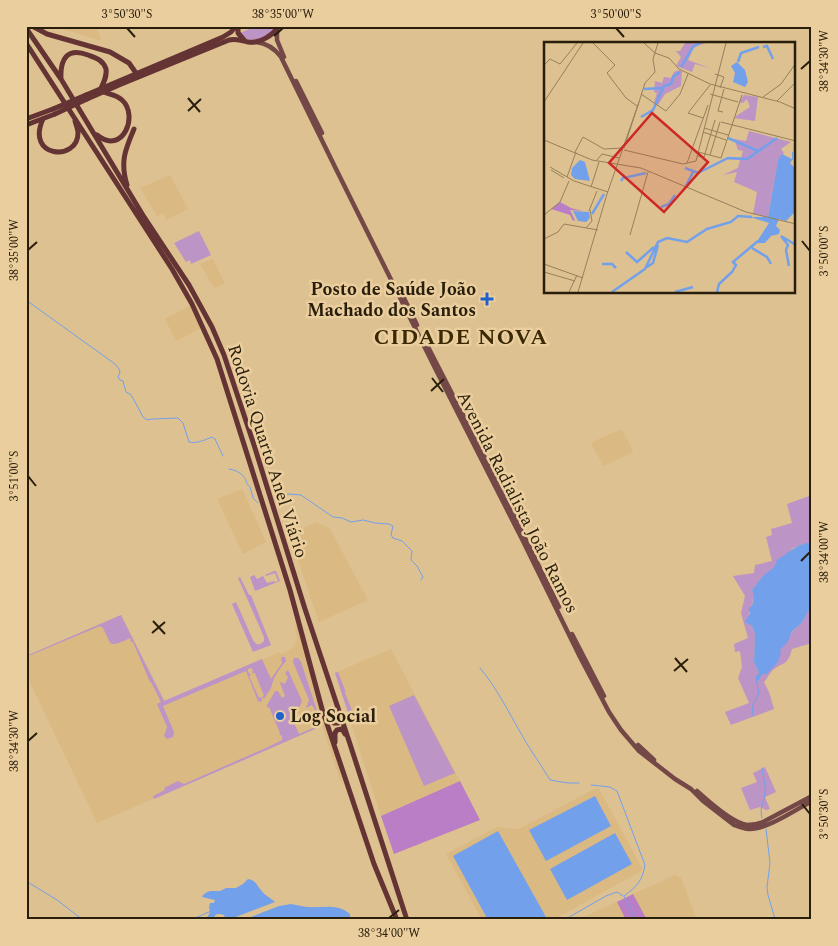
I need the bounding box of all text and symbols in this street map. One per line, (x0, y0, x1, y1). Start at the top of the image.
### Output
text: 3°50'30"S (102, 5, 152, 24)
text: 38°35'00"W (252, 5, 314, 24)
text: 3°50'00"S (591, 5, 641, 24)
text: 38°34'30"W (815, 30, 834, 92)
inset map (544, 42, 796, 294)
text: 38°35'00"W (5, 219, 24, 281)
text: 3°50'00"S (815, 226, 834, 276)
place label: Posto de Saúde João Machado dos Santos (307, 276, 476, 324)
marker: Posto de Saúde João Machado dos Santos (480, 292, 494, 306)
district label: CIDADE NOVA (374, 321, 548, 354)
street label: Rodovia Quarto Anel Viário (220, 341, 315, 561)
street label: Avenida Radialista João Ramos (450, 386, 586, 618)
text: 3°51'00"S (5, 451, 24, 501)
text: 38°34'00"W (815, 521, 834, 583)
place label: Log Social (290, 703, 376, 730)
text: 38°34'30"W (5, 710, 24, 772)
marker: Log Social (274, 710, 286, 722)
text: 3°50'30"S (815, 789, 834, 839)
text: 38°34'00"W (358, 924, 420, 943)

